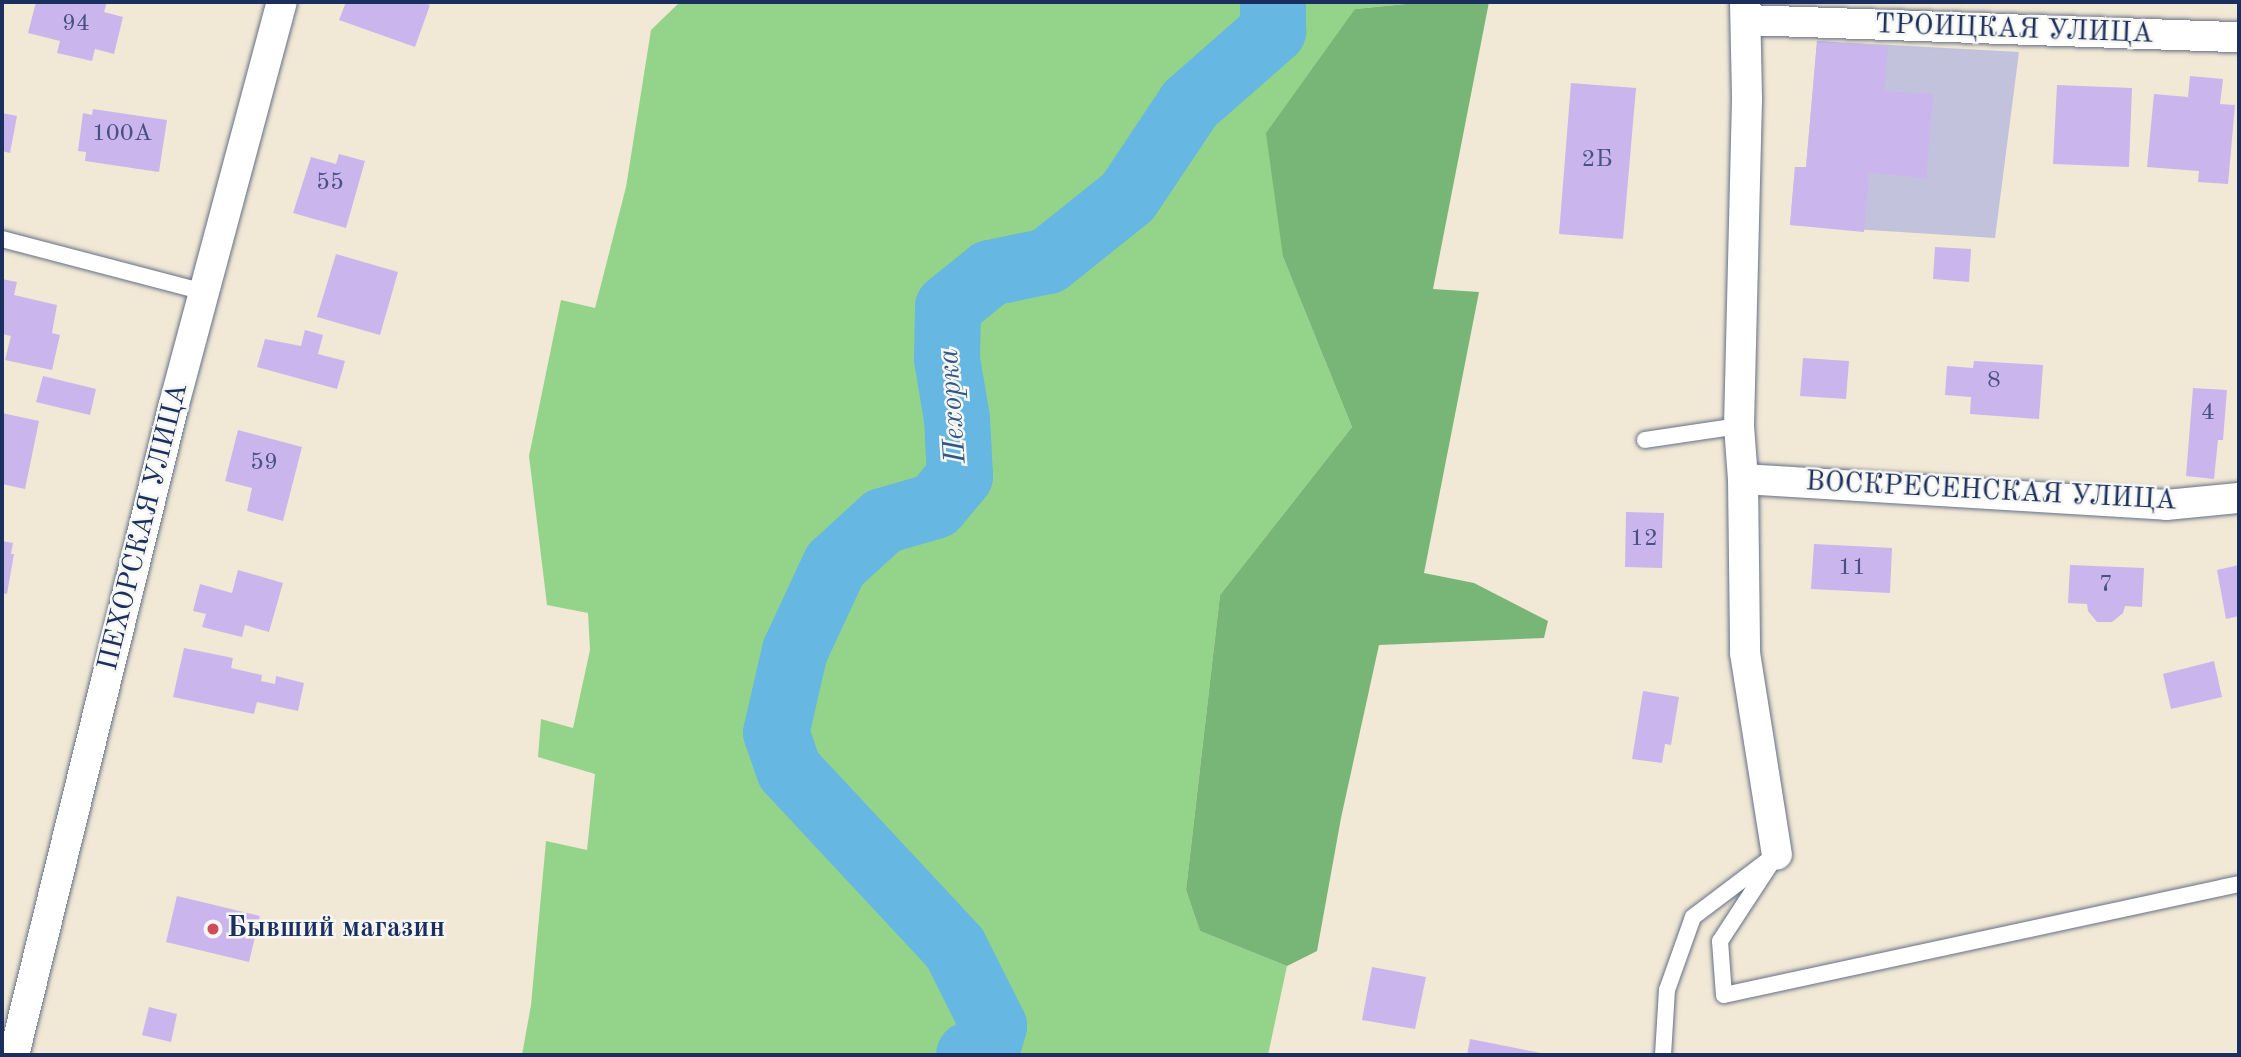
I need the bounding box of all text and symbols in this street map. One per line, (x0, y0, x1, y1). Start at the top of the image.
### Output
street label: ТРОИЦКАЯ УЛИЦА (1874, 8, 2154, 52)
house number: 94 (62, 11, 90, 39)
house number: 100А (92, 121, 152, 149)
house number: 2Б (1582, 147, 1612, 175)
house number: 55 (316, 170, 344, 198)
water label: Пехорка (931, 347, 975, 465)
house number: 8 (1987, 368, 2001, 396)
street label: ПЕХОРСКАЯ УЛИЦА (92, 380, 196, 674)
house number: 4 (2201, 400, 2215, 428)
house number: 59 (250, 450, 278, 478)
street label: ВОСКРЕСЕНСКАЯ УЛИЦА (1805, 466, 2177, 518)
house number: 12 (1630, 526, 1658, 554)
house number: 11 (1838, 555, 1866, 583)
house number: 7 (2099, 572, 2113, 600)
place label: Бывший магазин (227, 912, 445, 946)
marker: Бывший магазин (205, 921, 221, 937)

